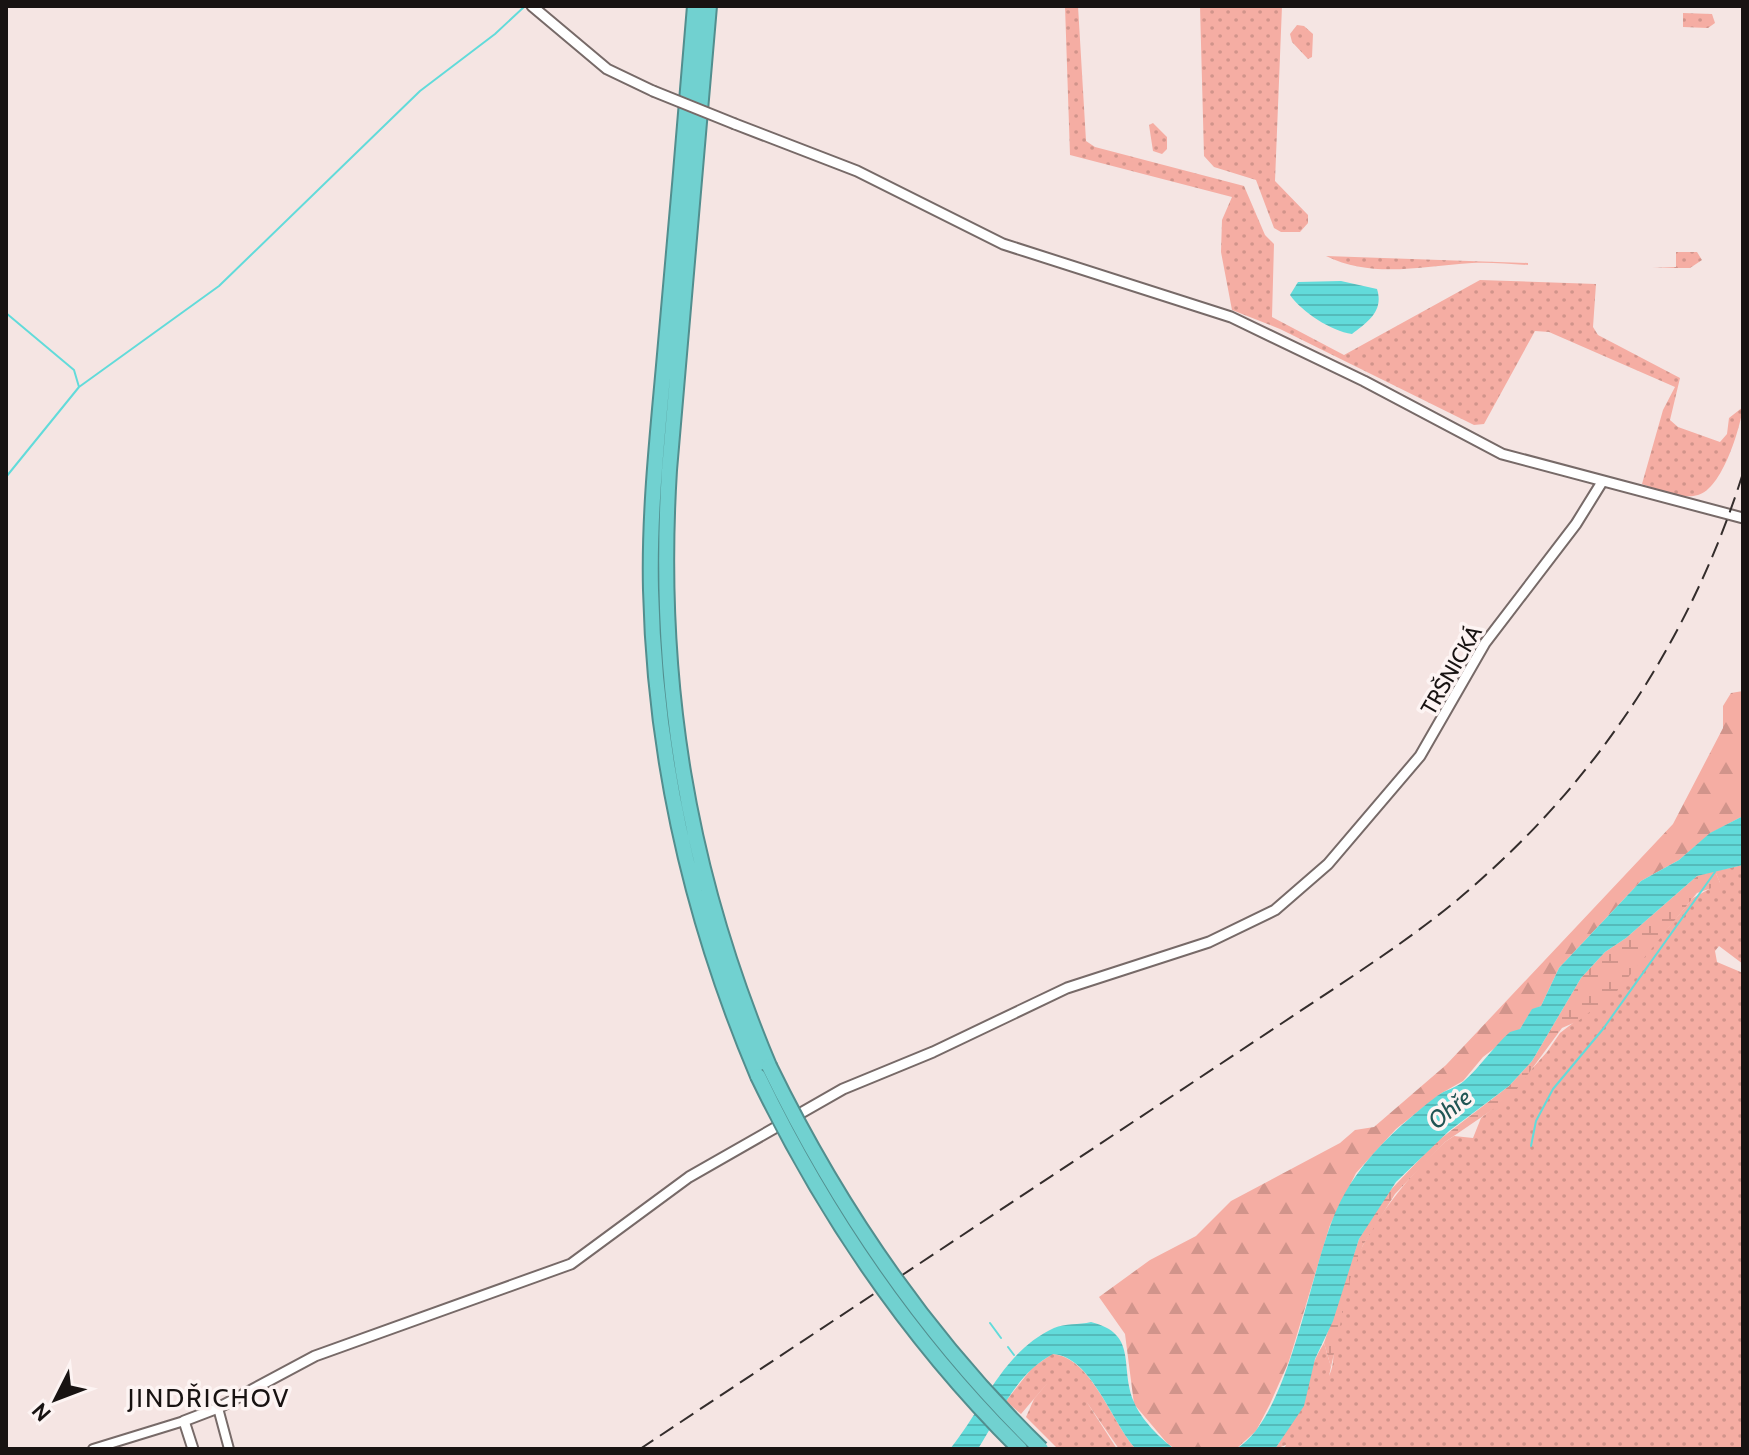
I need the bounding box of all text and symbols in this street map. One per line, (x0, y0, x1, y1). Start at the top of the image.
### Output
street label: TRŠNICKÁ (1415, 620, 1488, 720)
water label: Ohře (1422, 1082, 1477, 1135)
north arrow (16, 1359, 96, 1439)
district label: JINDŘICHOV (127, 1382, 290, 1414)
text: N (26, 1397, 57, 1427)

